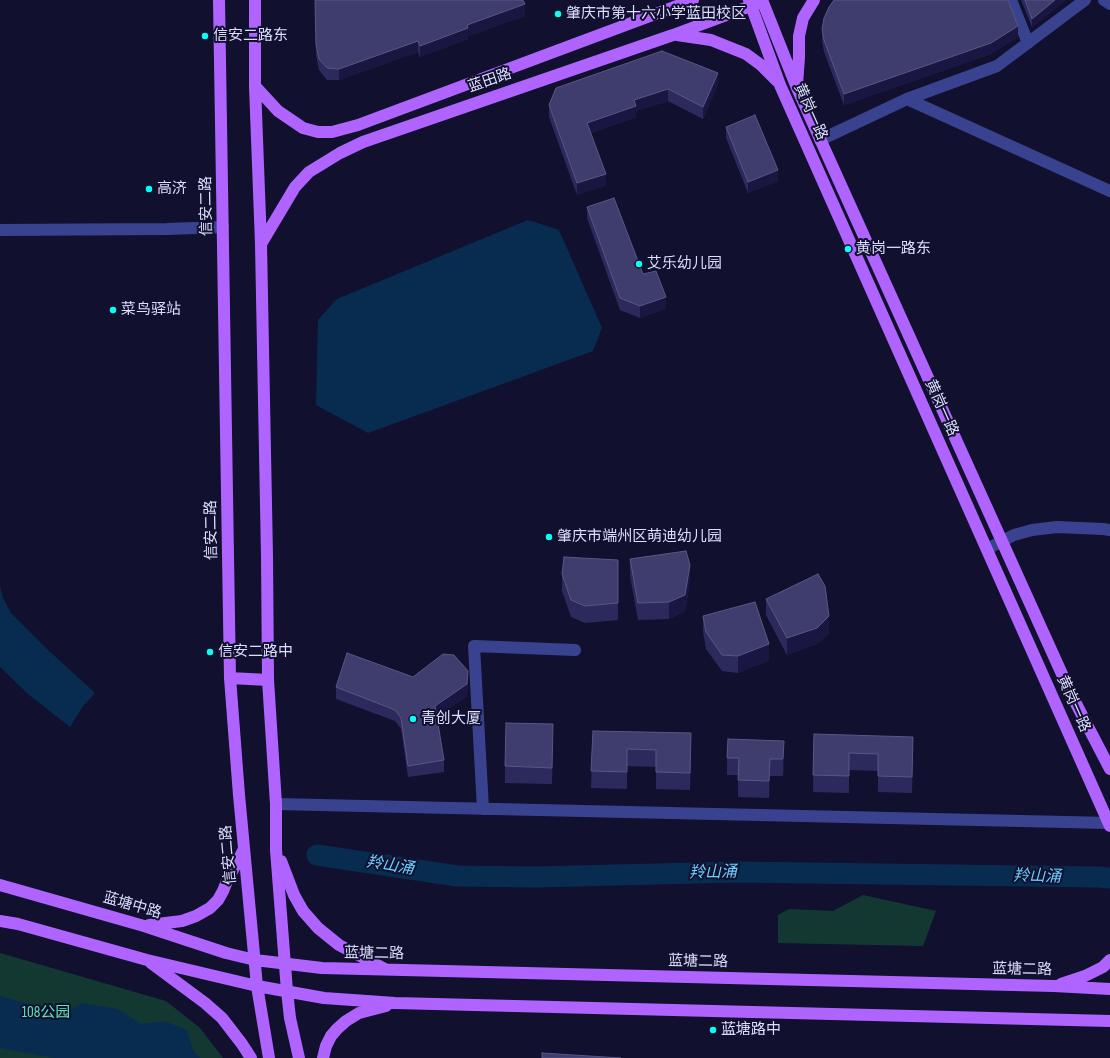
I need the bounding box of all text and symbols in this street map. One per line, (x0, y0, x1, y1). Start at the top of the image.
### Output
place label: 肇庆市第十六小学蓝田校区 (566, 5, 746, 23)
marker: 肇庆市第十六小学蓝田校区 (553, 9, 563, 19)
place label: 信安二路东 (213, 27, 288, 45)
marker: 信安二路东 (200, 31, 210, 41)
street label: 蓝田路 (466, 65, 514, 97)
street label: 黄岗一路 (790, 81, 830, 143)
street label: 信安二路 (197, 176, 217, 236)
place label: 高济 (157, 180, 187, 198)
marker: 高济 (144, 184, 154, 194)
place label: 黄岗一路东 (856, 240, 931, 258)
marker: 黄岗一路东 (843, 244, 853, 254)
place label: 艾乐幼儿园 (647, 255, 722, 273)
marker: 艾乐幼儿园 (634, 259, 644, 269)
place label: 菜鸟驿站 (121, 301, 181, 319)
marker: 菜鸟驿站 (108, 305, 118, 315)
street label: 黄岗一路 (921, 377, 961, 439)
street label: 信安二路 (202, 500, 222, 560)
place label: 肇庆市端州区萌迪幼儿园 (557, 528, 722, 546)
marker: 肇庆市端州区萌迪幼儿园 (544, 532, 554, 542)
place label: 信安二路中 (218, 643, 293, 661)
marker: 信安二路中 (205, 647, 215, 657)
street label: 黄岗一路 (1053, 673, 1093, 735)
place label: 青创大厦 (421, 710, 481, 728)
marker: 青创大厦 (408, 714, 418, 724)
street label: 信安二路 (217, 824, 241, 886)
water label: 羚山涌 (365, 853, 415, 879)
water label: 羚山涌 (689, 863, 737, 883)
water label: 羚山涌 (1013, 867, 1061, 887)
street label: 蓝塘中路 (101, 889, 163, 923)
street label: 蓝塘二路 (344, 944, 404, 964)
street label: 蓝塘二路 (668, 952, 728, 972)
street label: 蓝塘二路 (992, 960, 1052, 980)
park label: 108公园 (22, 1004, 70, 1022)
place label: 蓝塘路中 (721, 1021, 781, 1039)
marker: 蓝塘路中 (708, 1025, 718, 1035)

